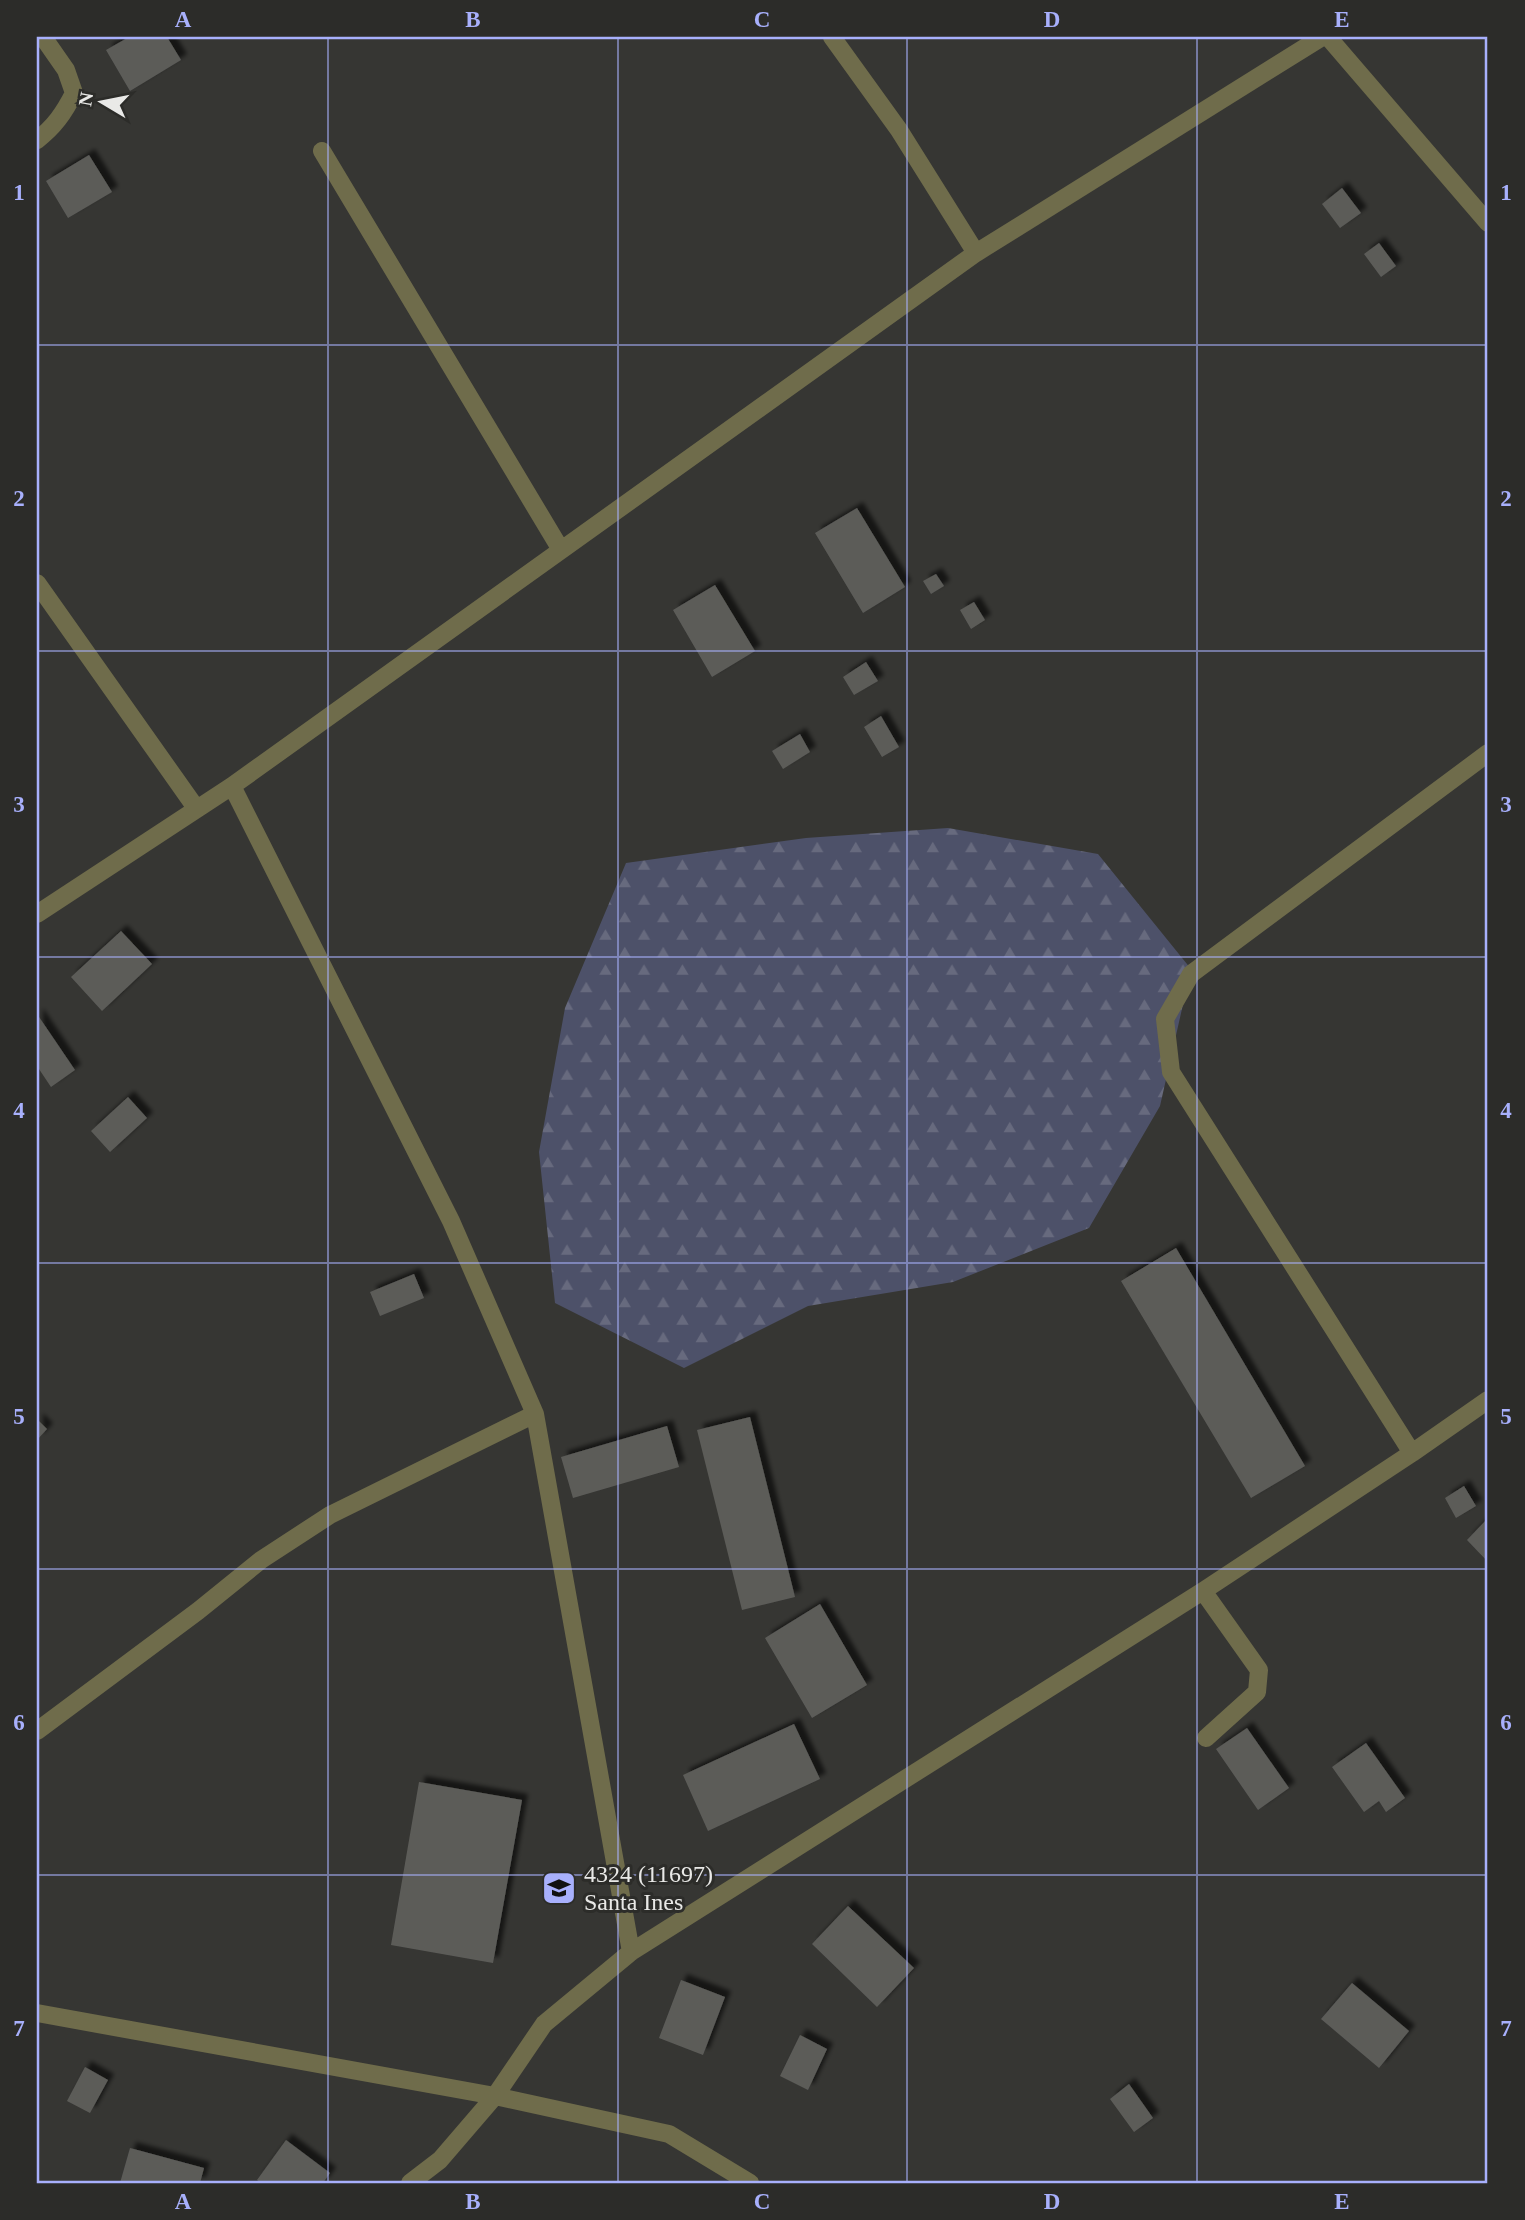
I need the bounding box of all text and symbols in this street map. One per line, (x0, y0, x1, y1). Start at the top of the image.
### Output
text: A (175, 7, 192, 32)
text: B (465, 7, 481, 32)
text: C (754, 7, 770, 32)
text: D (1044, 7, 1060, 32)
text: E (1334, 7, 1350, 32)
north arrow (66, 66, 136, 136)
text: N (74, 90, 97, 108)
text: 1 (13, 180, 25, 205)
text: 1 (1500, 180, 1512, 205)
text: 2 (13, 486, 25, 511)
text: 2 (1500, 486, 1512, 511)
text: 3 (13, 792, 25, 817)
text: 3 (1500, 792, 1512, 817)
text: 4 (13, 1098, 25, 1123)
text: 4 (1500, 1098, 1512, 1123)
text: 5 (13, 1404, 25, 1429)
text: 5 (1500, 1404, 1512, 1429)
text: 6 (13, 1710, 25, 1735)
text: 6 (1500, 1710, 1512, 1735)
place label: 4324 (11697) Santa Ines (584, 1861, 713, 1915)
school or university icon: 4324 (11697) Santa Ines (540, 1869, 578, 1907)
text: 7 (13, 2016, 25, 2041)
text: 7 (1500, 2016, 1512, 2041)
text: A (175, 2189, 192, 2214)
text: B (465, 2189, 481, 2214)
text: C (754, 2189, 770, 2214)
text: D (1044, 2189, 1060, 2214)
text: E (1334, 2189, 1350, 2214)

